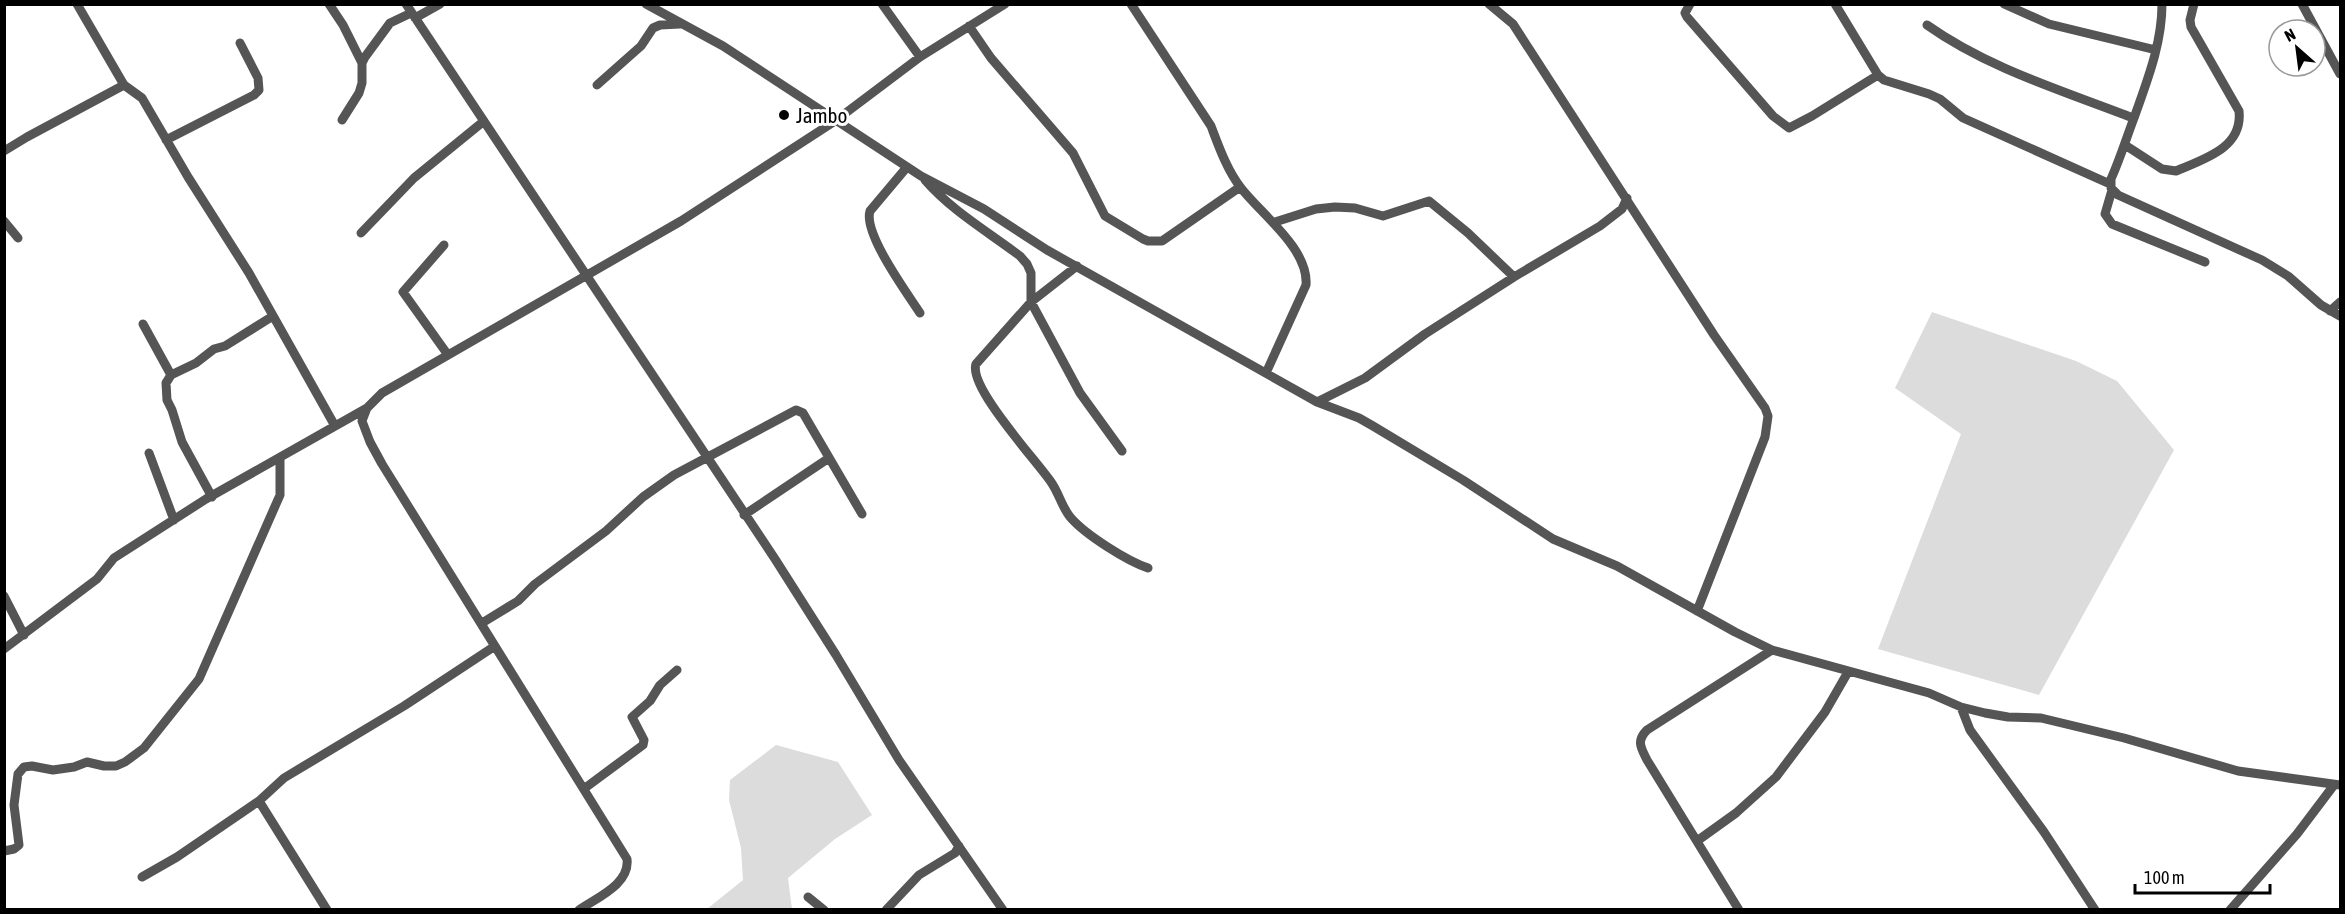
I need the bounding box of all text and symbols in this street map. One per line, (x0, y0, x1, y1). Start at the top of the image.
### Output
north arrow (2267, 18, 2327, 78)
text: N (2282, 25, 2298, 45)
place label: Jambo (796, 103, 847, 127)
marker: Jambo (777, 108, 791, 122)
scale bar (2135, 857, 2270, 895)
text: 100 m (2144, 867, 2185, 888)

